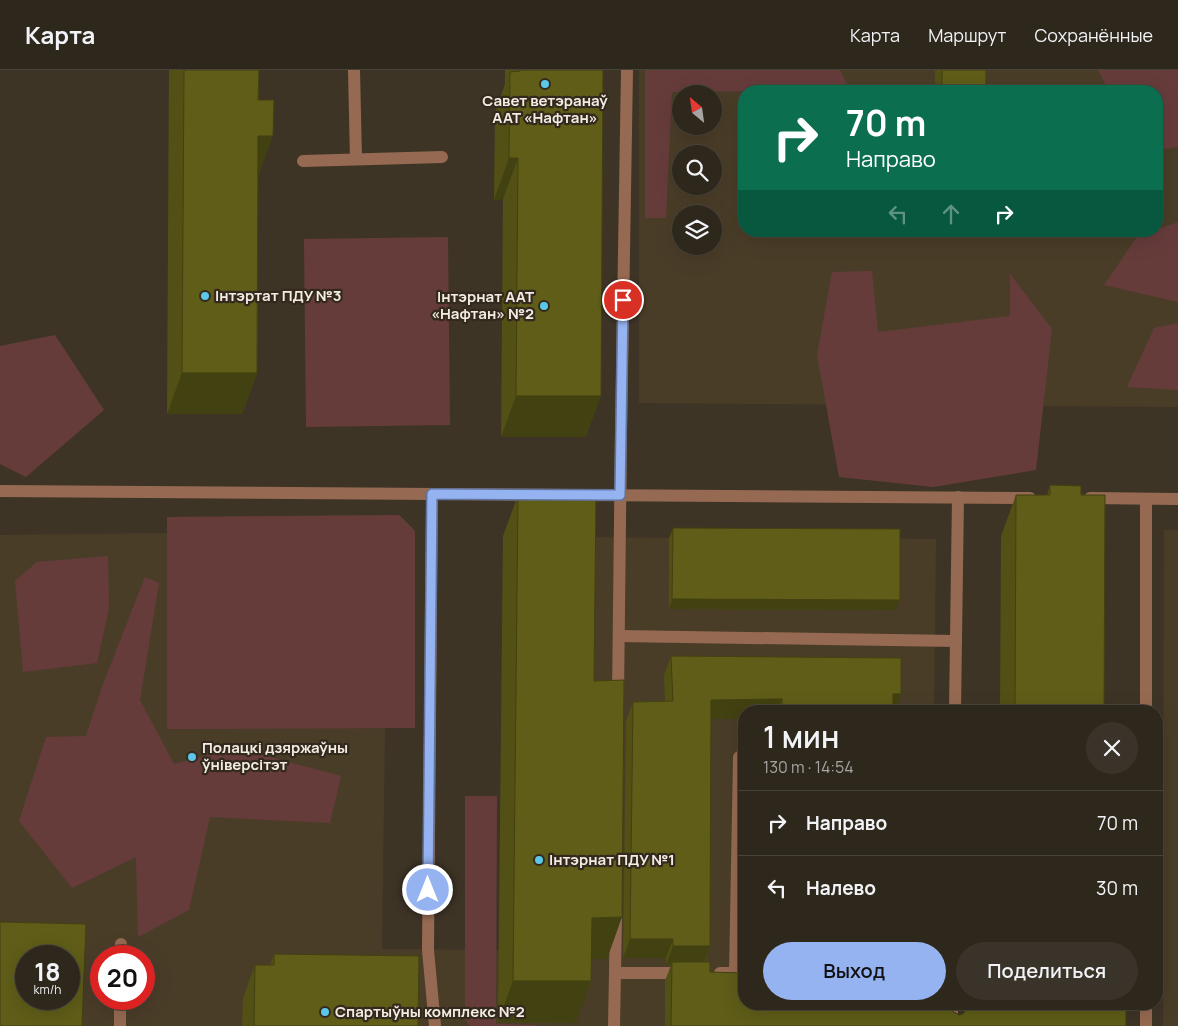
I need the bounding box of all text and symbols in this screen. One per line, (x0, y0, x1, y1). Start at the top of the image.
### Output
text: Карта (25, 18, 95, 51)
text: Карта (850, 23, 900, 47)
text: Маршрут (928, 23, 1006, 47)
text: Сохранённые (1034, 23, 1153, 47)
marker: Савет ветэранаў ААТ «Нафтан» (539, 78, 551, 90)
north arrow (672, 85, 722, 135)
map controls (672, 85, 722, 255)
place label: Савет ветэранаў ААТ «Нафтан» (482, 90, 608, 128)
text: 70 m (846, 99, 926, 147)
icon: right (763, 105, 828, 170)
text: Направо (846, 144, 936, 174)
button: search (672, 145, 722, 195)
icon: left (884, 200, 912, 228)
icon: ahead (937, 200, 965, 228)
icon: right (990, 200, 1018, 228)
button: layers (672, 205, 722, 255)
pin (602, 279, 644, 321)
place label: Інтэртат ПДУ №3 (215, 285, 341, 306)
place label: Інтэрнат ААТ «Нафтан» №2 (431, 286, 534, 324)
icon: arrive (609, 286, 637, 314)
marker: Інтэртат ПДУ №3 (199, 290, 211, 302)
marker: Інтэрнат ААТ «Нафтан» №2 (538, 300, 550, 312)
text: 1 мин (763, 716, 839, 757)
button: close (1086, 722, 1138, 774)
place label: Полацкі дзяржаўны ўніверсітэт (202, 737, 348, 775)
marker: Полацкі дзяржаўны ўніверсітэт (186, 751, 198, 763)
text: 130 m · 14:54 (763, 756, 854, 778)
icon: right (763, 809, 791, 837)
text: Направо (806, 810, 887, 836)
text: 70 m (1097, 810, 1138, 836)
place label: Інтэрнат ПДУ №1 (549, 849, 675, 870)
marker: Інтэрнат ПДУ №1 (533, 854, 545, 866)
position arrow (401, 863, 453, 915)
icon: left (763, 874, 791, 902)
text: Налево (806, 875, 876, 901)
text: 30 m (1096, 875, 1138, 901)
button: Выход (763, 942, 946, 1000)
button: Поделиться (956, 942, 1138, 1000)
speed limit sign: 20 (90, 945, 155, 1010)
text: 18 (34, 954, 61, 989)
text: km/h (34, 981, 61, 998)
place label: Спартыўны комплекс №2 (335, 1001, 525, 1022)
marker: Спартыўны комплекс №2 (319, 1006, 331, 1018)

